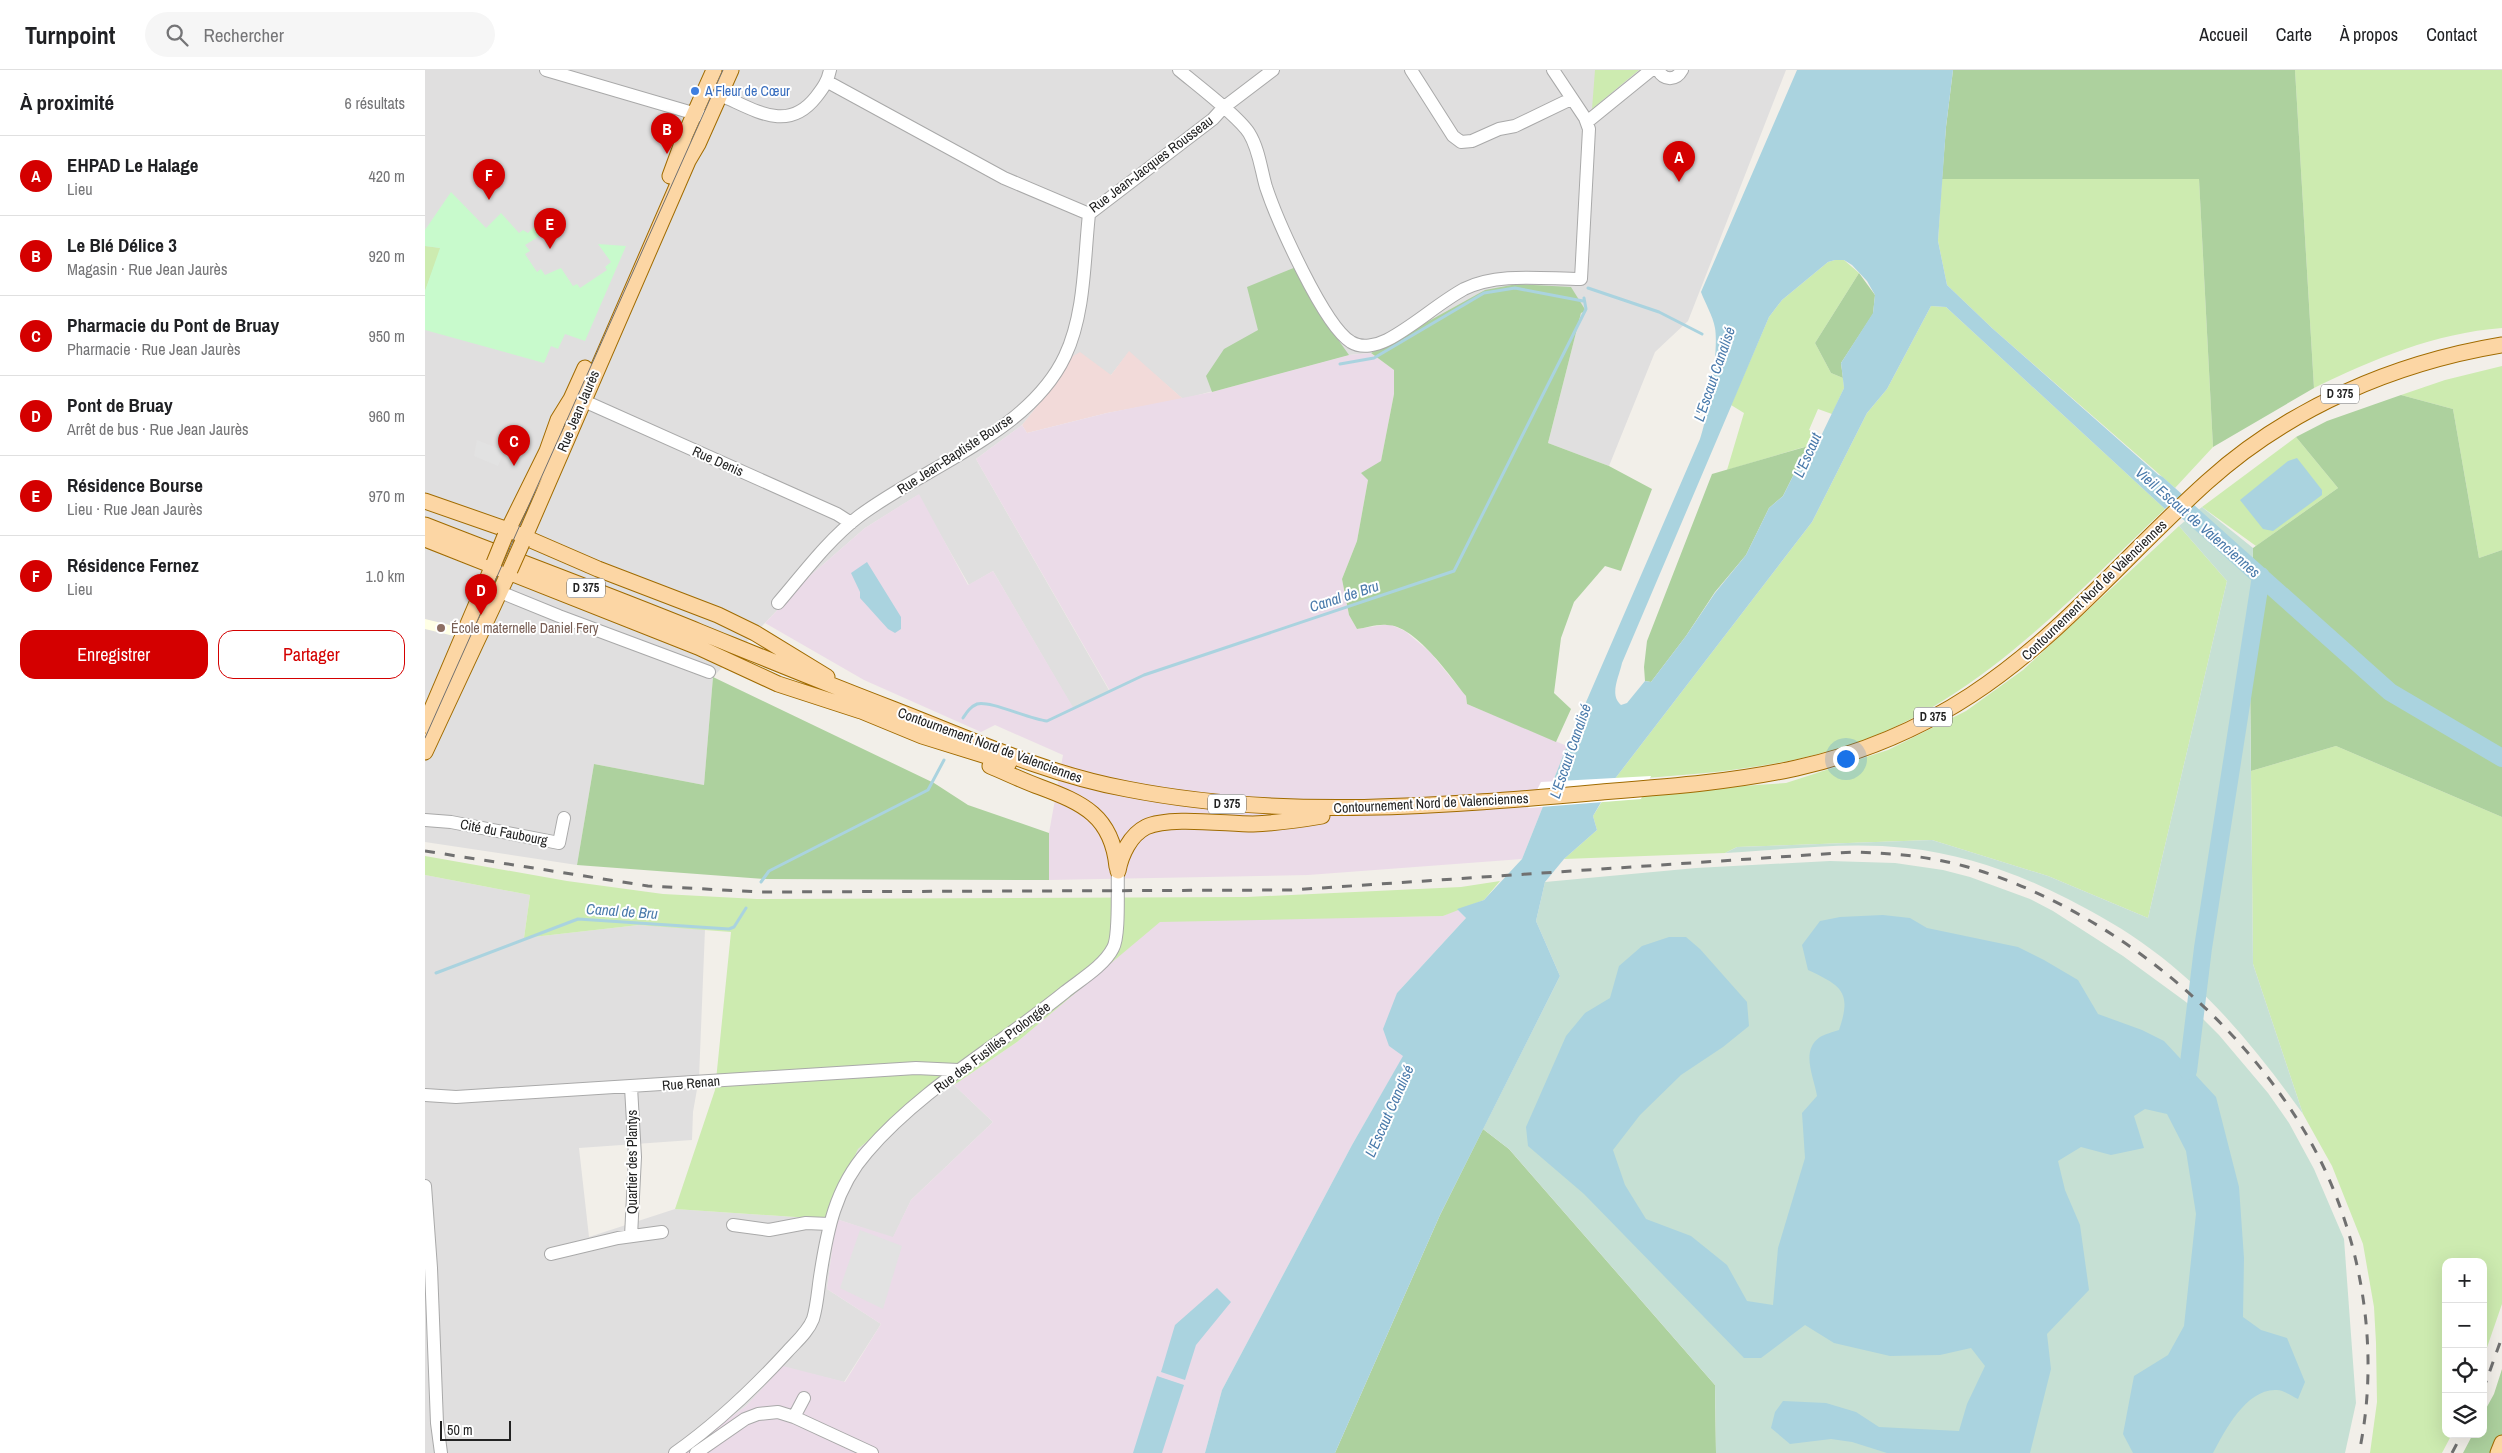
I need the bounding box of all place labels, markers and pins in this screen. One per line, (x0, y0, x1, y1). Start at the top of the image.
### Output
place label: A Fleur de Cœur (704, 82, 790, 100)
marker: A Fleur de Cœur (689, 85, 701, 97)
pin: B (651, 113, 683, 154)
pin: A (1663, 141, 1695, 182)
pin: F (473, 159, 505, 200)
pin: E (534, 208, 566, 249)
pin: C (498, 425, 530, 466)
pin: D (465, 574, 497, 615)
place label: École maternelle Daniel Fery (451, 619, 599, 637)
marker: École maternelle Daniel Fery (435, 622, 447, 634)

